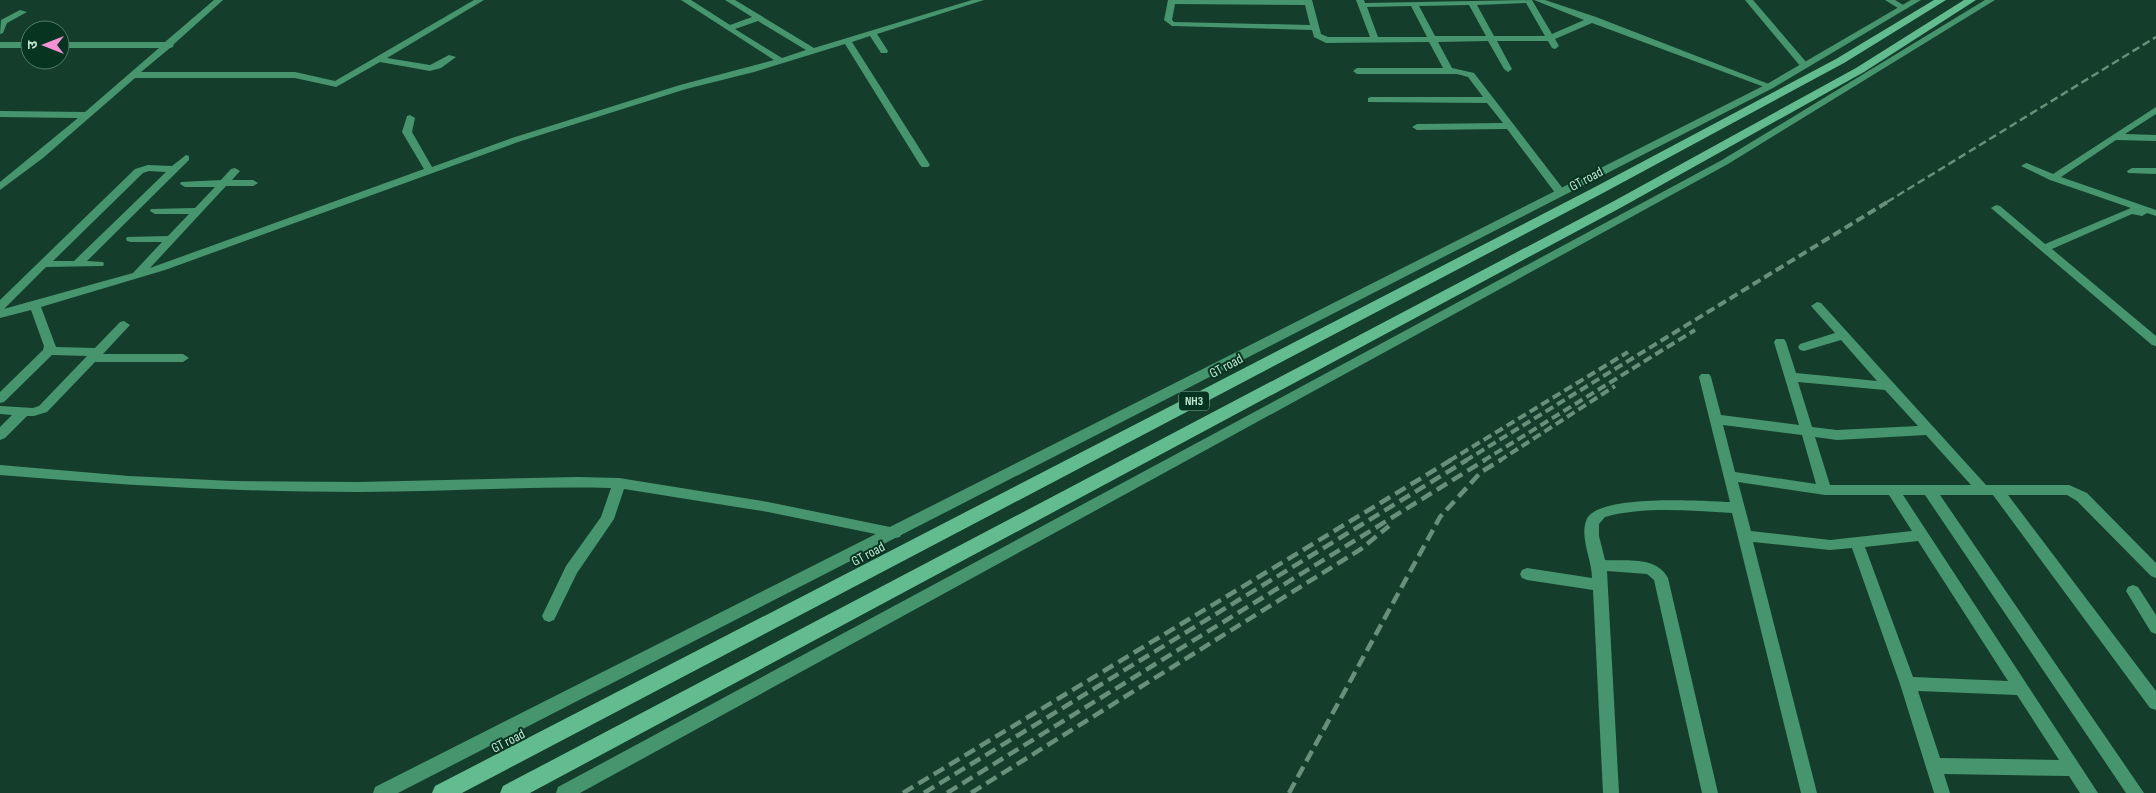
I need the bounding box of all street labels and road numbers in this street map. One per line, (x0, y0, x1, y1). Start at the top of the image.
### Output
street label: GT road (1566, 163, 1606, 195)
street label: GT road (1206, 350, 1246, 382)
road number: NH3 (1179, 392, 1209, 411)
street label: GT road (848, 538, 888, 570)
street label: GT road (488, 725, 528, 757)

